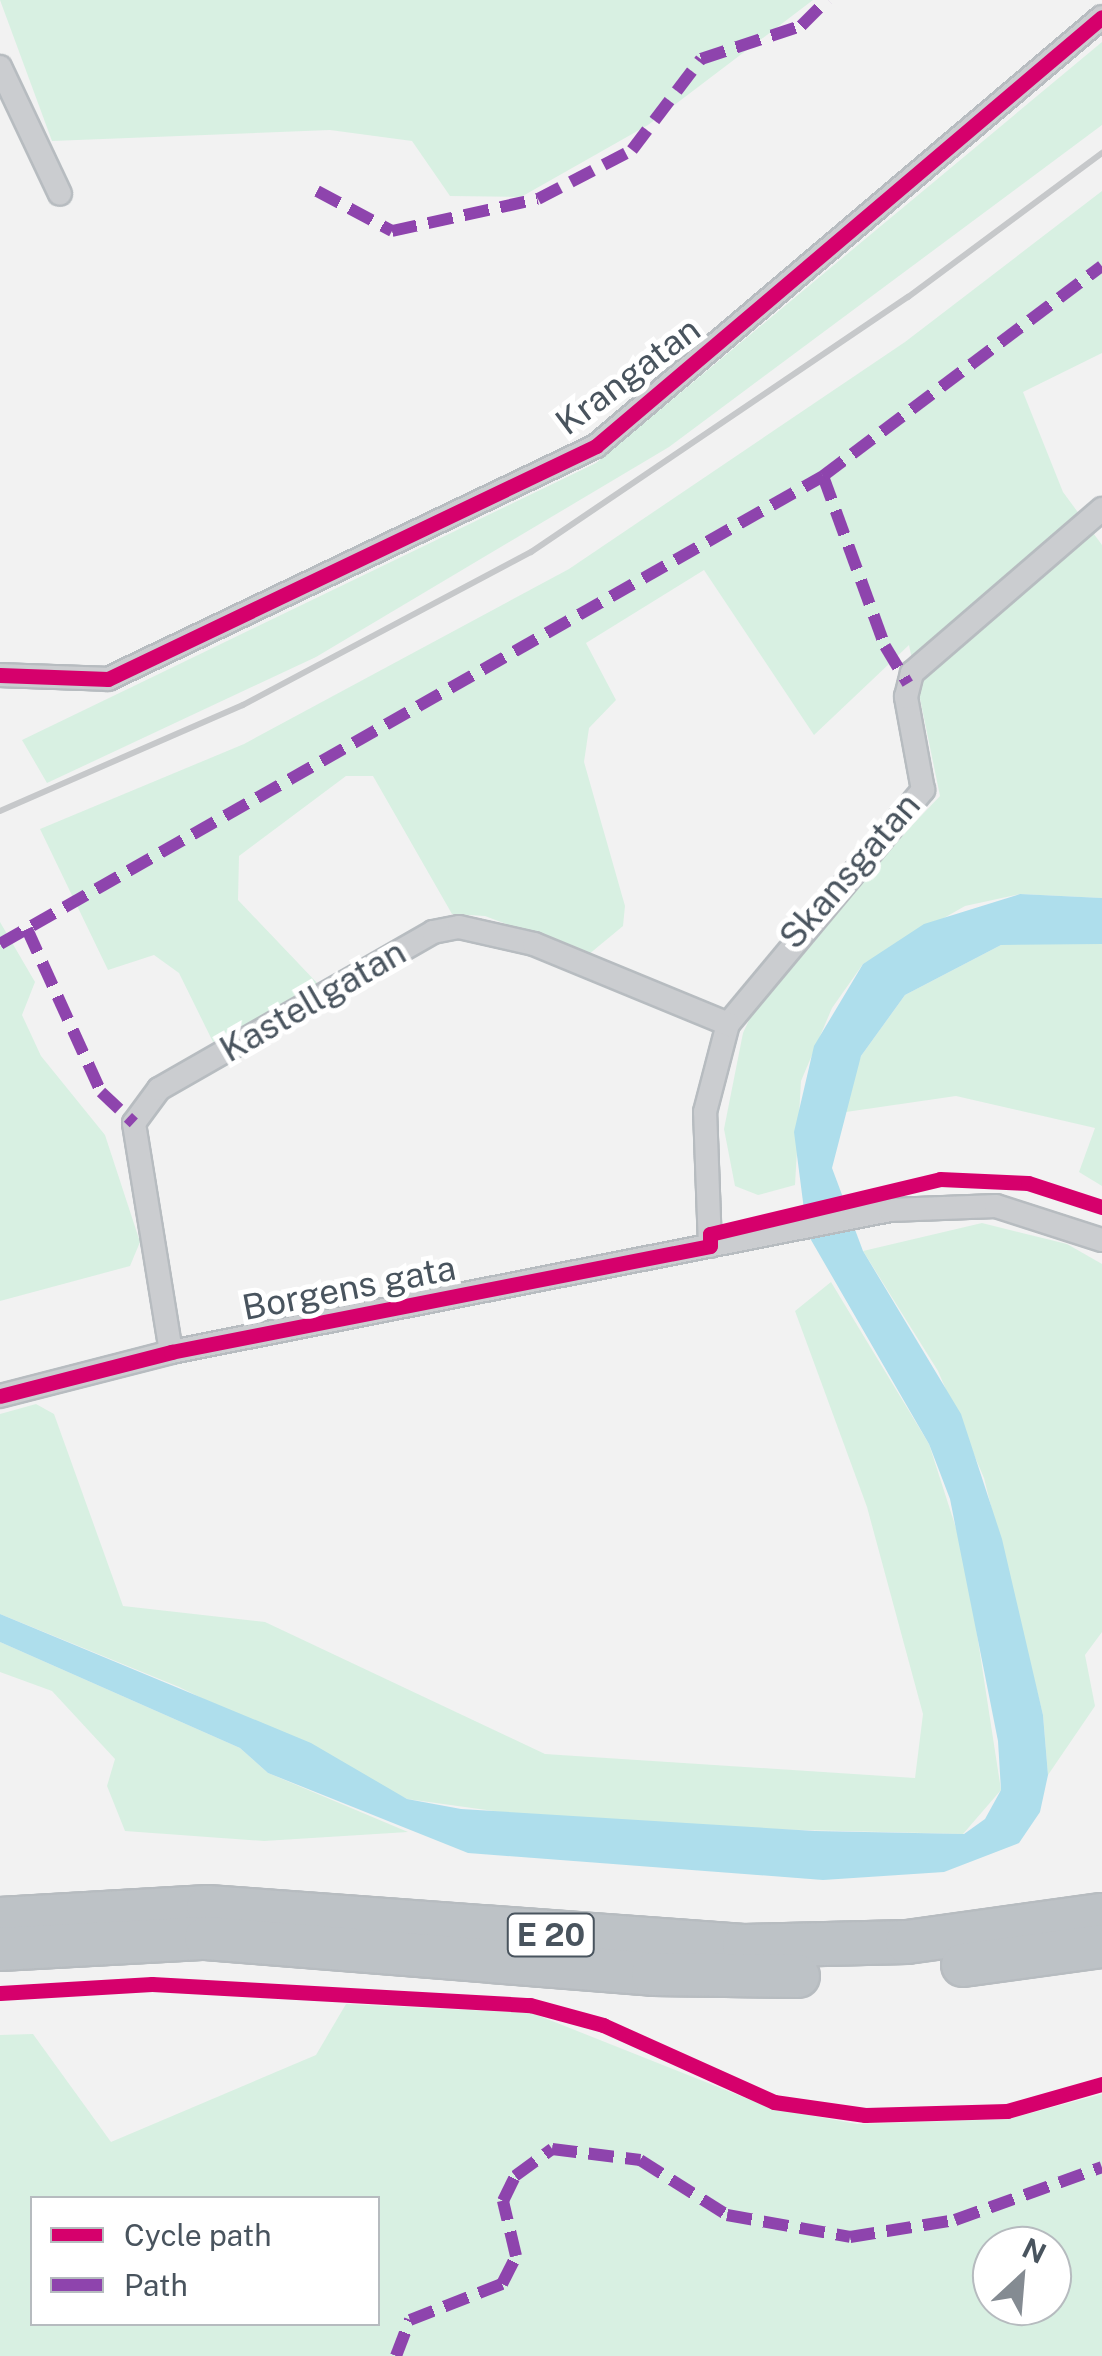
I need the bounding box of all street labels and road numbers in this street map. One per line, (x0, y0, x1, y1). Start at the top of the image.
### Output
street label: Krangatan (548, 308, 708, 444)
street label: Skansgatan (771, 785, 929, 957)
street label: Kastellgatan (213, 931, 413, 1071)
street label: Borgens gata (239, 1247, 459, 1329)
road number: E 20 (506, 1908, 596, 1962)

